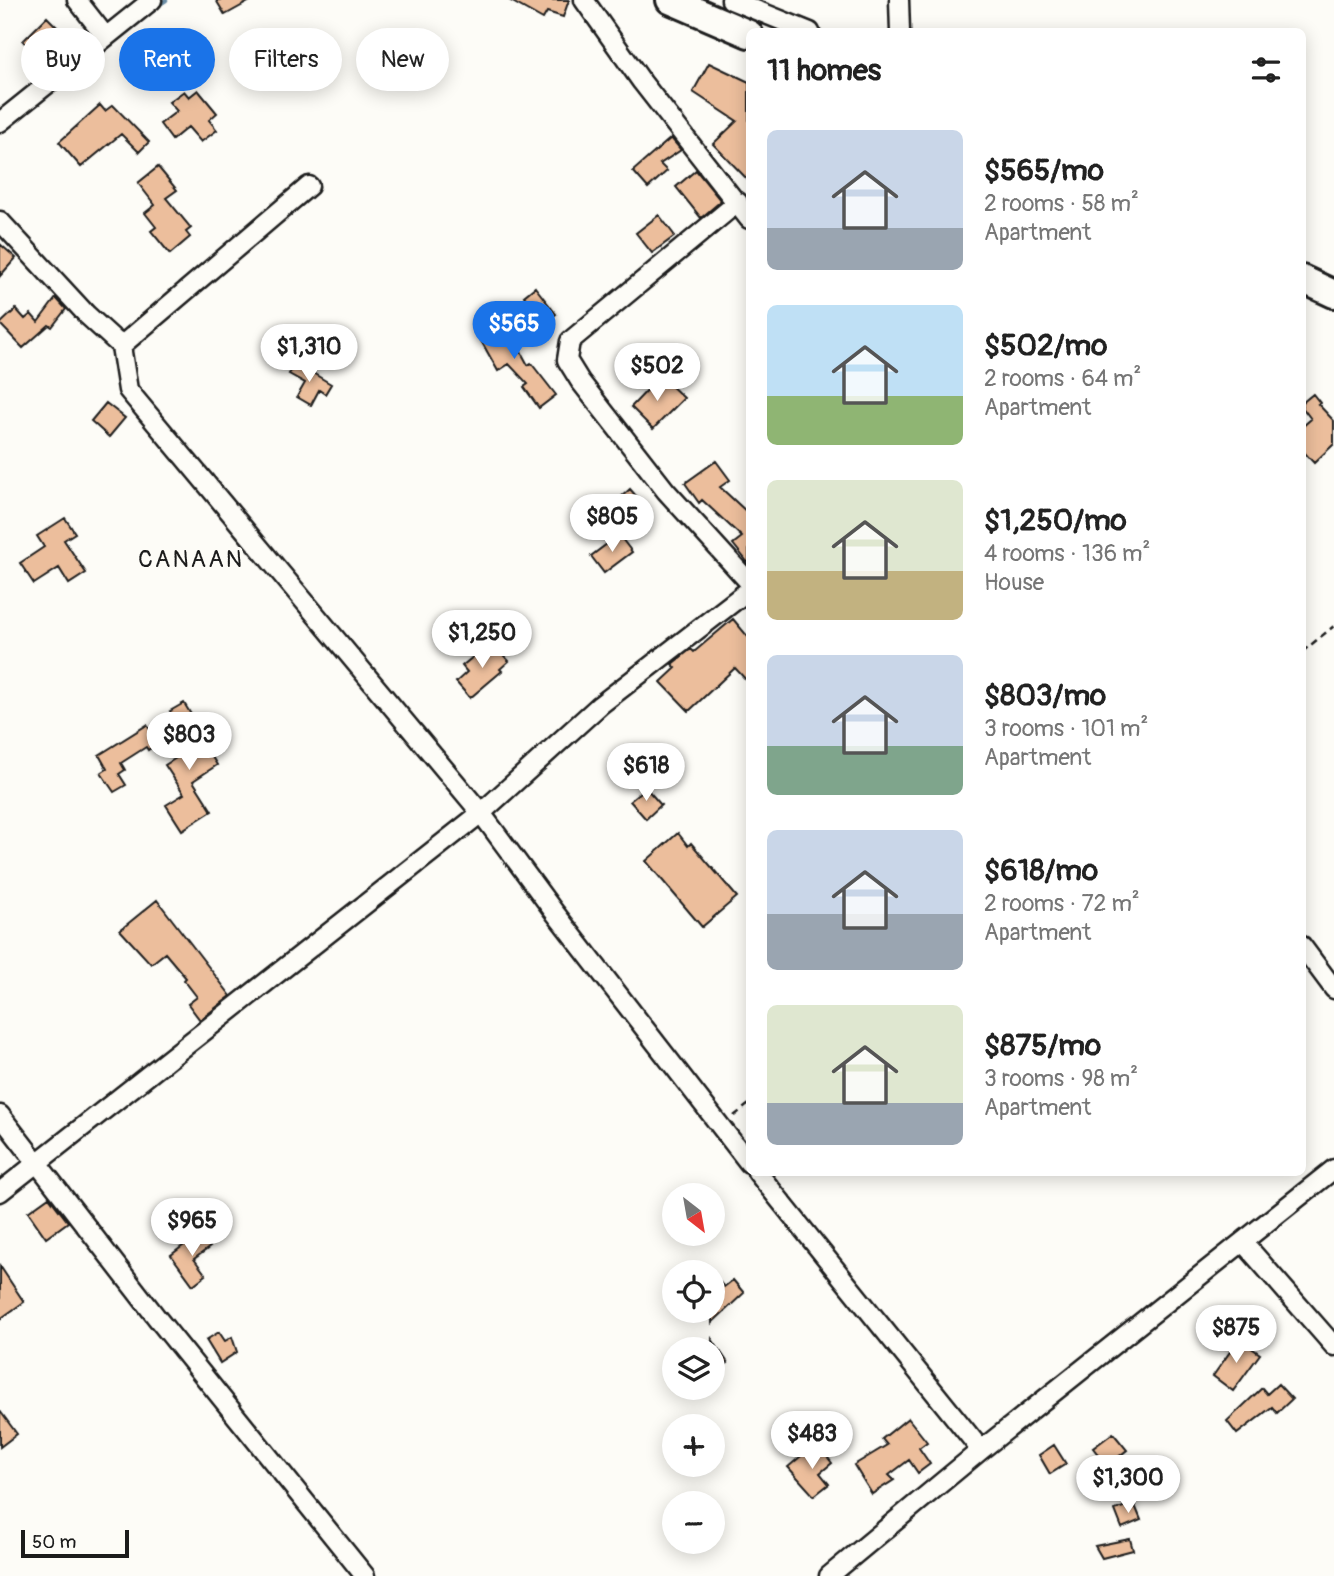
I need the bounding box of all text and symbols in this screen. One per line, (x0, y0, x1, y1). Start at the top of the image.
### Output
chip: Buy (21, 28, 105, 91)
chip: Rent (119, 28, 215, 91)
chip: Filters (229, 28, 342, 91)
chip: New (356, 28, 449, 91)
icon: filters (1247, 51, 1285, 89)
text: 11 homes (767, 52, 881, 89)
text: $565/mo (984, 152, 1104, 189)
icon: home (823, 158, 907, 242)
text: 2 rooms · 58 m² (984, 189, 1139, 218)
text: Apartment (984, 218, 1091, 247)
pin: $565 (473, 302, 555, 361)
text: $565 (489, 309, 539, 338)
pin: $1,310 (252, 324, 366, 384)
text: $502/mo (984, 327, 1107, 364)
text: $1,310 (277, 332, 341, 361)
icon: home (823, 333, 907, 417)
pin: $502 (616, 344, 698, 403)
text: $502 (630, 351, 684, 380)
text: 2 rooms · 64 m² (984, 364, 1141, 393)
text: Apartment (984, 393, 1091, 422)
pin: $805 (571, 494, 653, 554)
text: $805 (586, 502, 638, 531)
text: $1,250/mo (984, 502, 1127, 539)
icon: home (823, 508, 907, 592)
text: 4 rooms · 136 m² (984, 539, 1150, 568)
district label: CANAAN (138, 545, 244, 574)
text: House (984, 568, 1044, 597)
pin: $1,250 (425, 610, 539, 670)
text: $1,250 (448, 618, 516, 647)
text: $803/mo (984, 677, 1106, 714)
icon: home (823, 683, 907, 767)
pin: $803 (148, 712, 230, 772)
text: 3 rooms · 101 m² (984, 714, 1148, 743)
text: $803 (163, 720, 215, 749)
text: Apartment (984, 743, 1091, 772)
pin: $618 (605, 744, 687, 803)
text: $618 (623, 751, 669, 780)
text: $618/mo (984, 852, 1098, 889)
icon: home (823, 858, 907, 942)
text: 2 rooms · 72 m² (984, 889, 1140, 918)
text: Apartment (984, 918, 1091, 947)
text: $875/mo (984, 1027, 1101, 1064)
icon: home (823, 1033, 907, 1117)
text: 3 rooms · 98 m² (984, 1064, 1138, 1093)
text: Apartment (984, 1093, 1091, 1122)
north arrow (662, 1183, 724, 1246)
map controls (662, 1183, 725, 1554)
pin: $965 (151, 1198, 233, 1258)
text: $965 (167, 1206, 217, 1235)
button: locate (662, 1260, 725, 1323)
pin: $875 (1195, 1306, 1277, 1365)
text: $875 (1212, 1313, 1260, 1342)
button: layers (662, 1337, 725, 1400)
pin: $483 (771, 1412, 853, 1471)
button: + (662, 1414, 725, 1477)
text: $483 (787, 1419, 837, 1448)
pin: $1,300 (1071, 1456, 1185, 1515)
text: $1,300 (1092, 1463, 1164, 1492)
button: − (662, 1491, 725, 1554)
scale bar (21, 1527, 130, 1559)
text: 50 m (32, 1530, 76, 1554)

